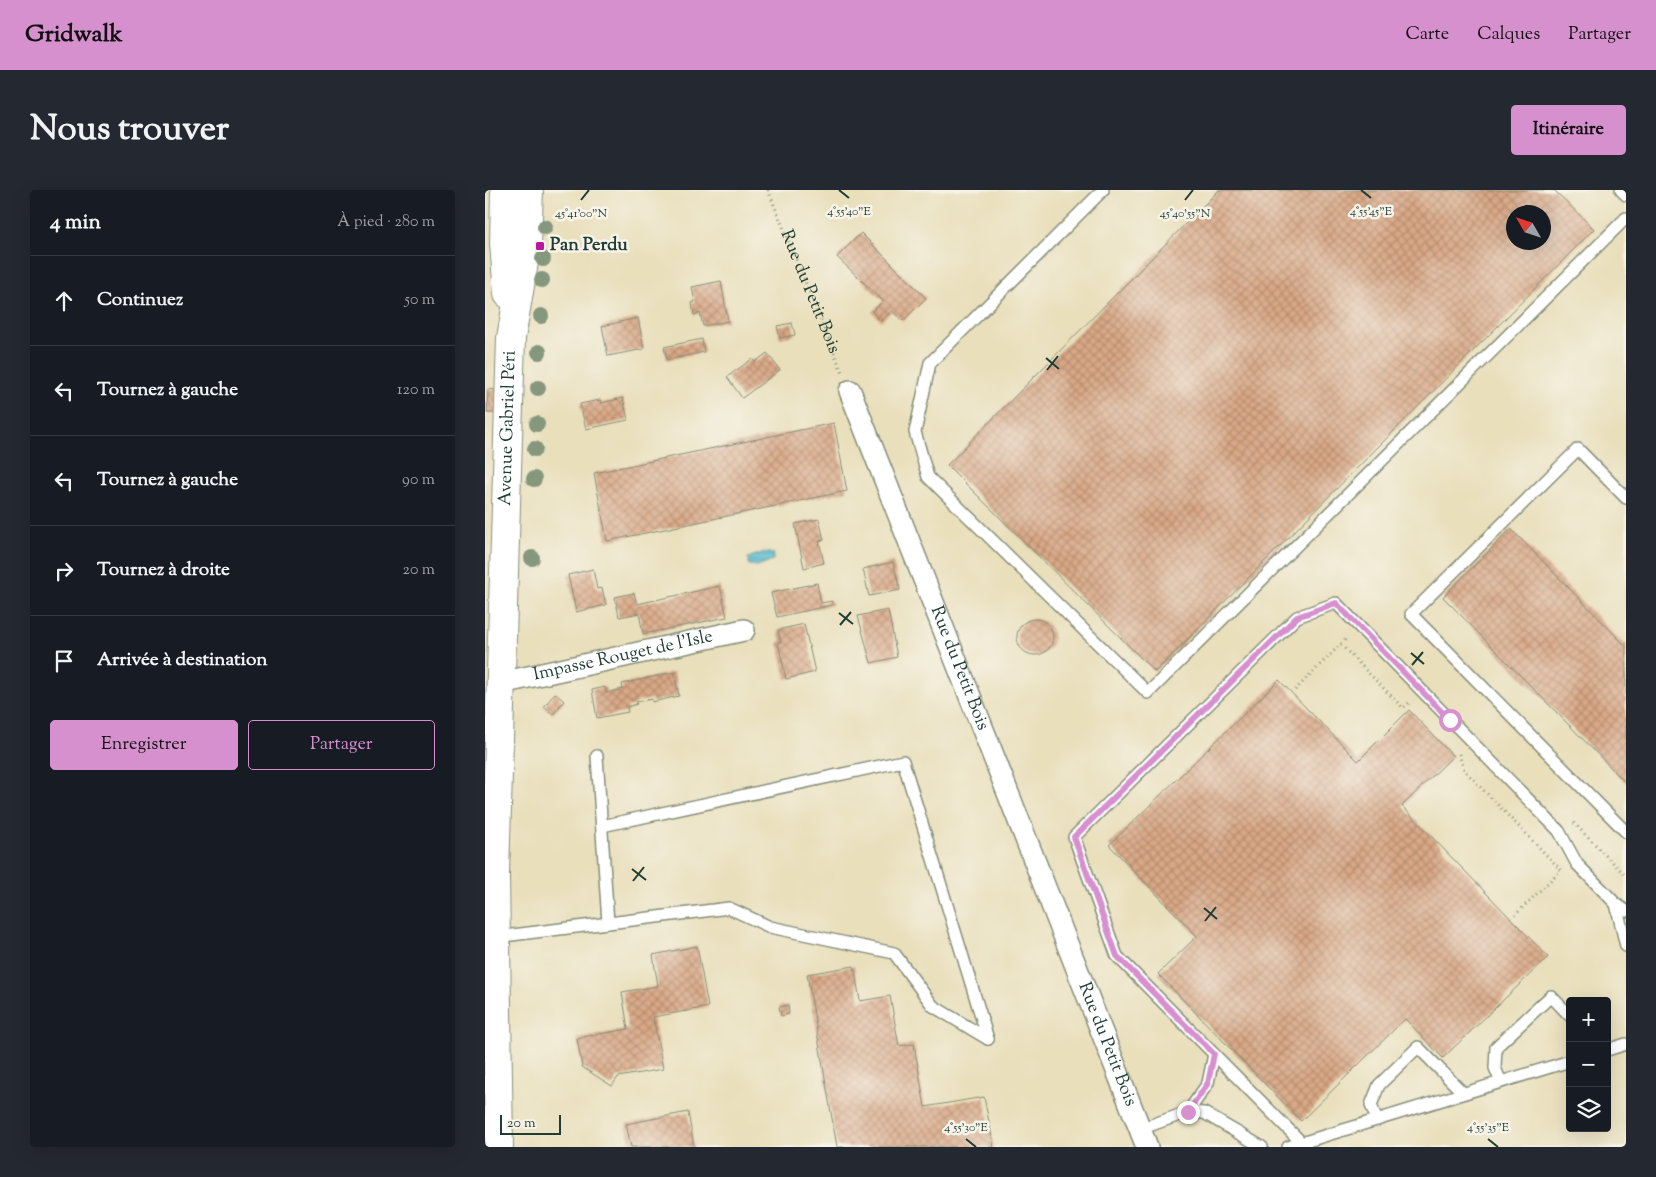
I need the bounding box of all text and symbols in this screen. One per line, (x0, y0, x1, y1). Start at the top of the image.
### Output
text: Gridwalk (25, 18, 123, 52)
text: Carte (1406, 22, 1449, 48)
text: Calques (1477, 22, 1540, 48)
text: Partager (1568, 22, 1631, 48)
text: Nous trouver (30, 105, 229, 156)
button: Itinéraire (1511, 105, 1626, 155)
text: 4°55'40"E (827, 203, 872, 221)
text: 4°55'45"E (1350, 203, 1393, 221)
text: 45°41'00"N (555, 205, 607, 223)
text: 45°40'55"N (1160, 205, 1211, 223)
north arrow (1506, 205, 1551, 250)
text: 4 min (50, 208, 101, 238)
text: À pied · 280 m (337, 211, 435, 234)
street label: Rue du Petit Bois (773, 226, 846, 358)
place label: Pan Perdu (550, 233, 628, 259)
marker: Pan Perdu (534, 240, 546, 252)
icon: ahead (50, 287, 78, 315)
text: Continuez (97, 287, 183, 314)
text: 50 m (404, 289, 435, 312)
street label: Avenue Gabriel Péri (493, 350, 524, 506)
icon: left (50, 377, 78, 405)
text: Tournez à gauche (97, 377, 238, 404)
text: 120 m (397, 379, 435, 402)
icon: left (50, 467, 78, 495)
text: Tournez à gauche (97, 467, 238, 494)
text: 90 m (402, 469, 435, 492)
icon: right (50, 557, 78, 585)
text: Tournez à droite (97, 557, 230, 584)
text: 20 m (402, 559, 435, 582)
street label: Rue du Petit Bois (923, 602, 995, 734)
street label: Impasse Rouget de l'Isle (531, 624, 715, 689)
icon: arrive (50, 647, 78, 675)
text: Arrivée à destination (97, 647, 268, 674)
route start (1439, 709, 1462, 732)
button: Enregistrer (50, 720, 238, 770)
button: Partager (248, 720, 435, 770)
street label: Rue du Petit Bois (1071, 978, 1143, 1110)
map controls (1566, 997, 1611, 1132)
button: + (1566, 997, 1611, 1042)
button: − (1566, 1042, 1611, 1087)
button: layers (1566, 1087, 1611, 1132)
route end (1177, 1101, 1200, 1124)
scale bar (500, 1112, 561, 1135)
text: 20 m (507, 1114, 536, 1134)
text: 4°55'30"E (944, 1119, 989, 1137)
text: 4°55'35"E (1467, 1119, 1510, 1137)

